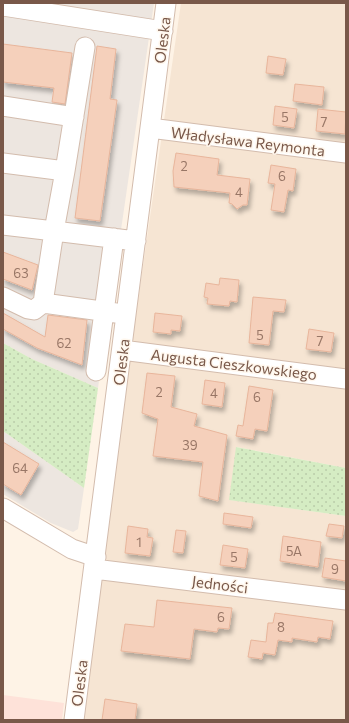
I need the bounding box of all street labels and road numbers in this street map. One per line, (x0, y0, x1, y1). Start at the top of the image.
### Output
street label: Oleska (150, 16, 174, 64)
street label: Władysława Reymonta (170, 123, 326, 159)
street label: Oleska (109, 338, 133, 386)
street label: Augusta Cieszkowskiego (150, 345, 318, 383)
street label: Jedności (191, 572, 249, 596)
street label: Oleska (67, 659, 91, 707)

